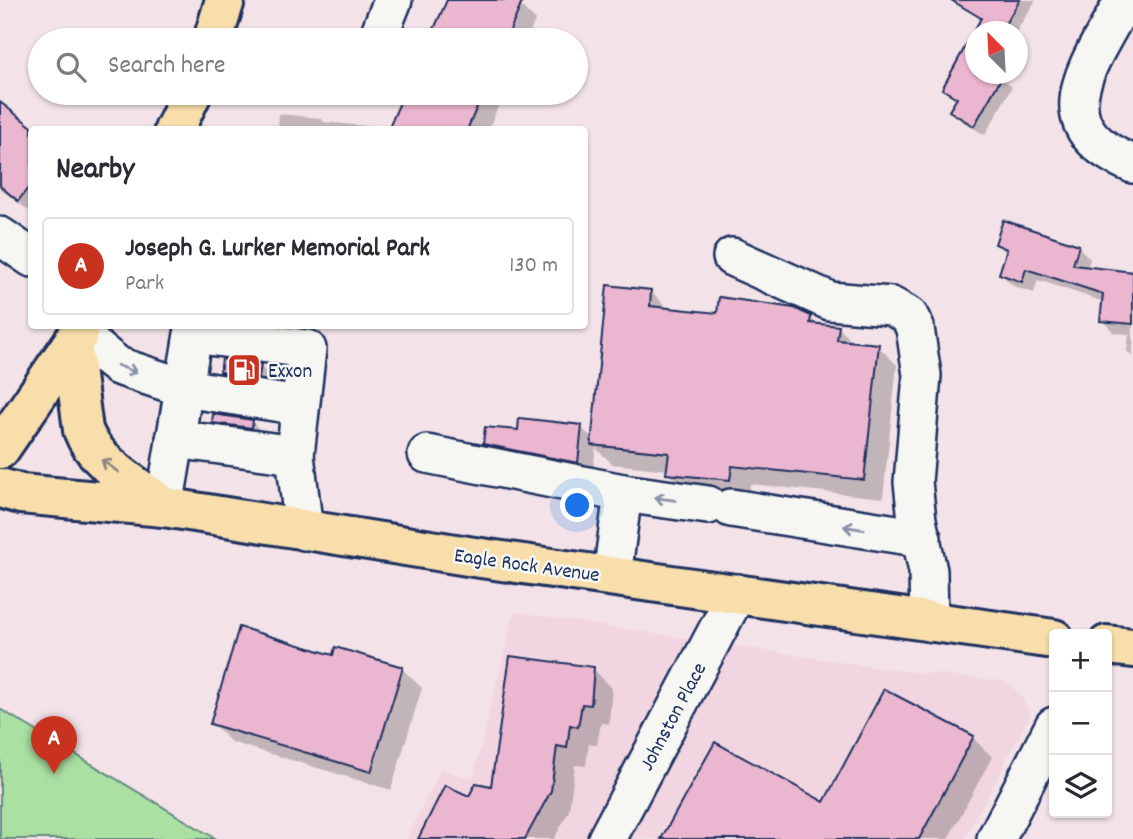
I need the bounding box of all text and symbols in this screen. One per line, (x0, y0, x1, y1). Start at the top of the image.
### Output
north arrow (965, 21, 1028, 84)
search box (28, 28, 588, 105)
icon: search (52, 48, 90, 86)
text: Search here (108, 48, 226, 85)
text: Nearby (56, 150, 134, 193)
text: Joseph G. Lurker Memorial Park (125, 231, 430, 268)
text: A (75, 250, 87, 283)
text: 130 m (509, 250, 558, 283)
text: Park (125, 268, 164, 301)
fuel station icon: Exxon (225, 351, 263, 389)
place label: Exxon (268, 358, 312, 388)
one-way arrow (116, 363, 137, 376)
one-way arrow (101, 458, 120, 473)
your location (560, 488, 594, 522)
one-way arrow (654, 492, 677, 505)
one-way arrow (843, 521, 866, 534)
street label: Eagle Rock Avenue (452, 542, 601, 592)
map controls (1049, 629, 1112, 818)
button: + (1049, 629, 1112, 692)
street label: Johnston Place (634, 658, 716, 777)
button: − (1049, 692, 1112, 755)
pin: A (31, 716, 77, 774)
button: layers (1049, 755, 1112, 818)

